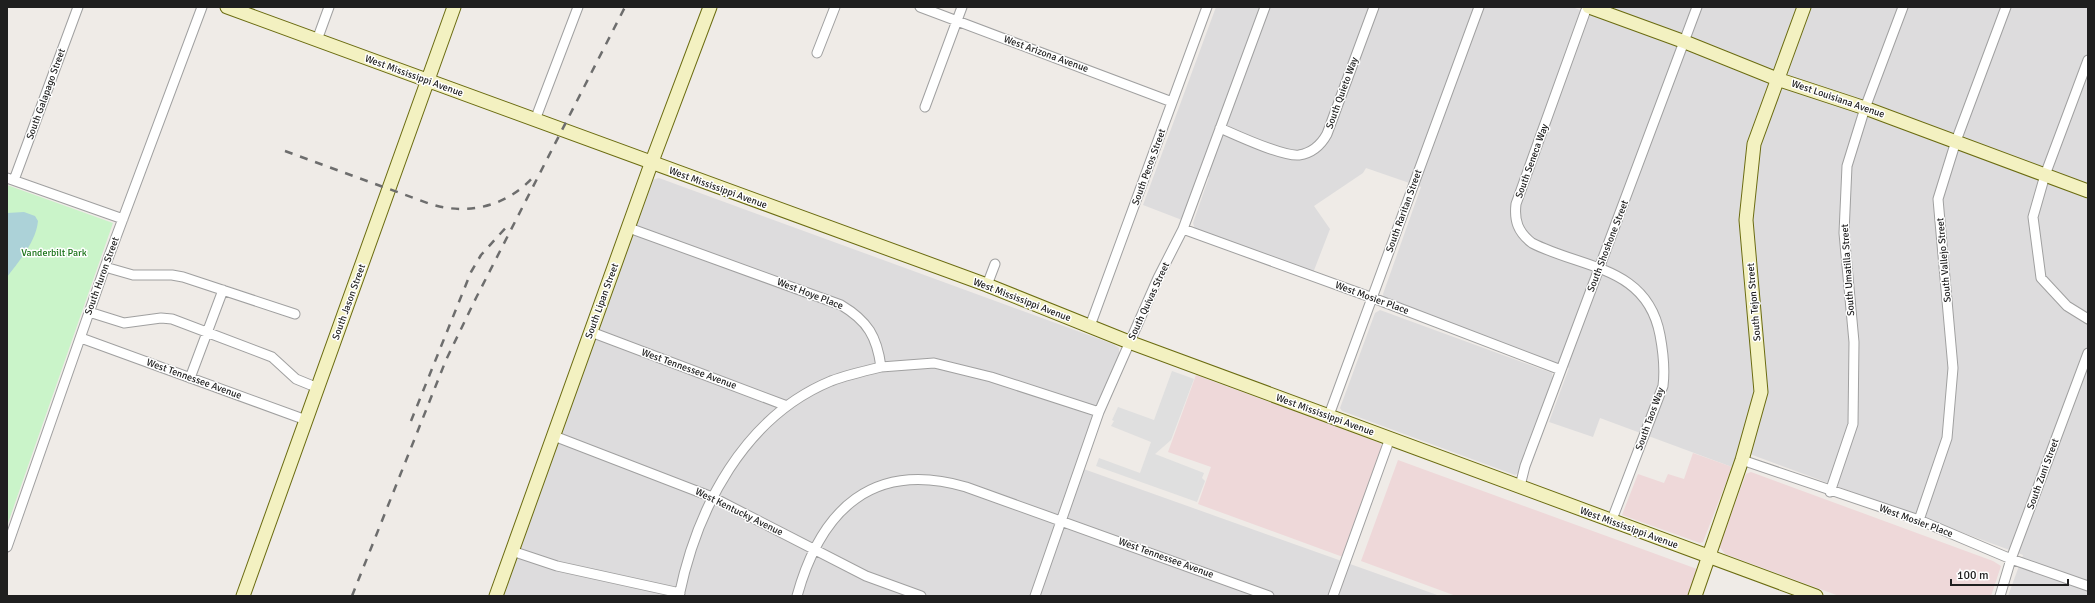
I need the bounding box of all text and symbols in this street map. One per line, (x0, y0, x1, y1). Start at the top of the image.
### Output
street label: West Arizona Avenue (1002, 33, 1090, 75)
street label: South Galapago Street (24, 46, 68, 141)
street label: West Mississippi Avenue (363, 53, 465, 99)
street label: South Quieto Way (1323, 55, 1361, 131)
street label: West Louisiana Avenue (1790, 77, 1886, 121)
street label: South Seneca Way (1513, 122, 1551, 200)
street label: South Pecos Street (1130, 127, 1169, 207)
street label: West Mississippi Avenue (667, 165, 769, 211)
street label: South Raritan Street (1383, 168, 1425, 254)
street label: South Shoshone Street (1585, 198, 1631, 294)
street label: South Vallejo Street (1934, 217, 1954, 303)
street label: South Umatilla Street (1839, 223, 1857, 317)
street label: South Huron Street (82, 235, 122, 317)
park label: Vanderbilt Park (21, 247, 87, 259)
street label: South Quivas Street (1126, 260, 1172, 342)
street label: South Lipan Street (583, 261, 621, 340)
street label: South Jason Street (330, 262, 368, 342)
street label: South Tejon Street (1745, 262, 1763, 341)
street label: West Hoye Place (775, 276, 845, 312)
street label: West Mississippi Avenue (971, 276, 1073, 324)
street label: West Mosier Place (1333, 279, 1411, 317)
street label: West Tennessee Avenue (640, 346, 738, 392)
street label: West Tennessee Avenue (145, 356, 243, 402)
street label: South Taos Way (1633, 386, 1667, 452)
street label: West Mississippi Avenue (1274, 392, 1376, 438)
street label: South Zuni Street (2025, 436, 2062, 511)
street label: West Kentucky Avenue (693, 486, 785, 538)
street label: West Mosier Place (1877, 502, 1955, 540)
street label: West Mississippi Avenue (1578, 505, 1680, 551)
street label: West Tennessee Avenue (1117, 535, 1215, 581)
scale bar (1951, 561, 2068, 587)
text: 100 m (1957, 568, 1989, 583)

